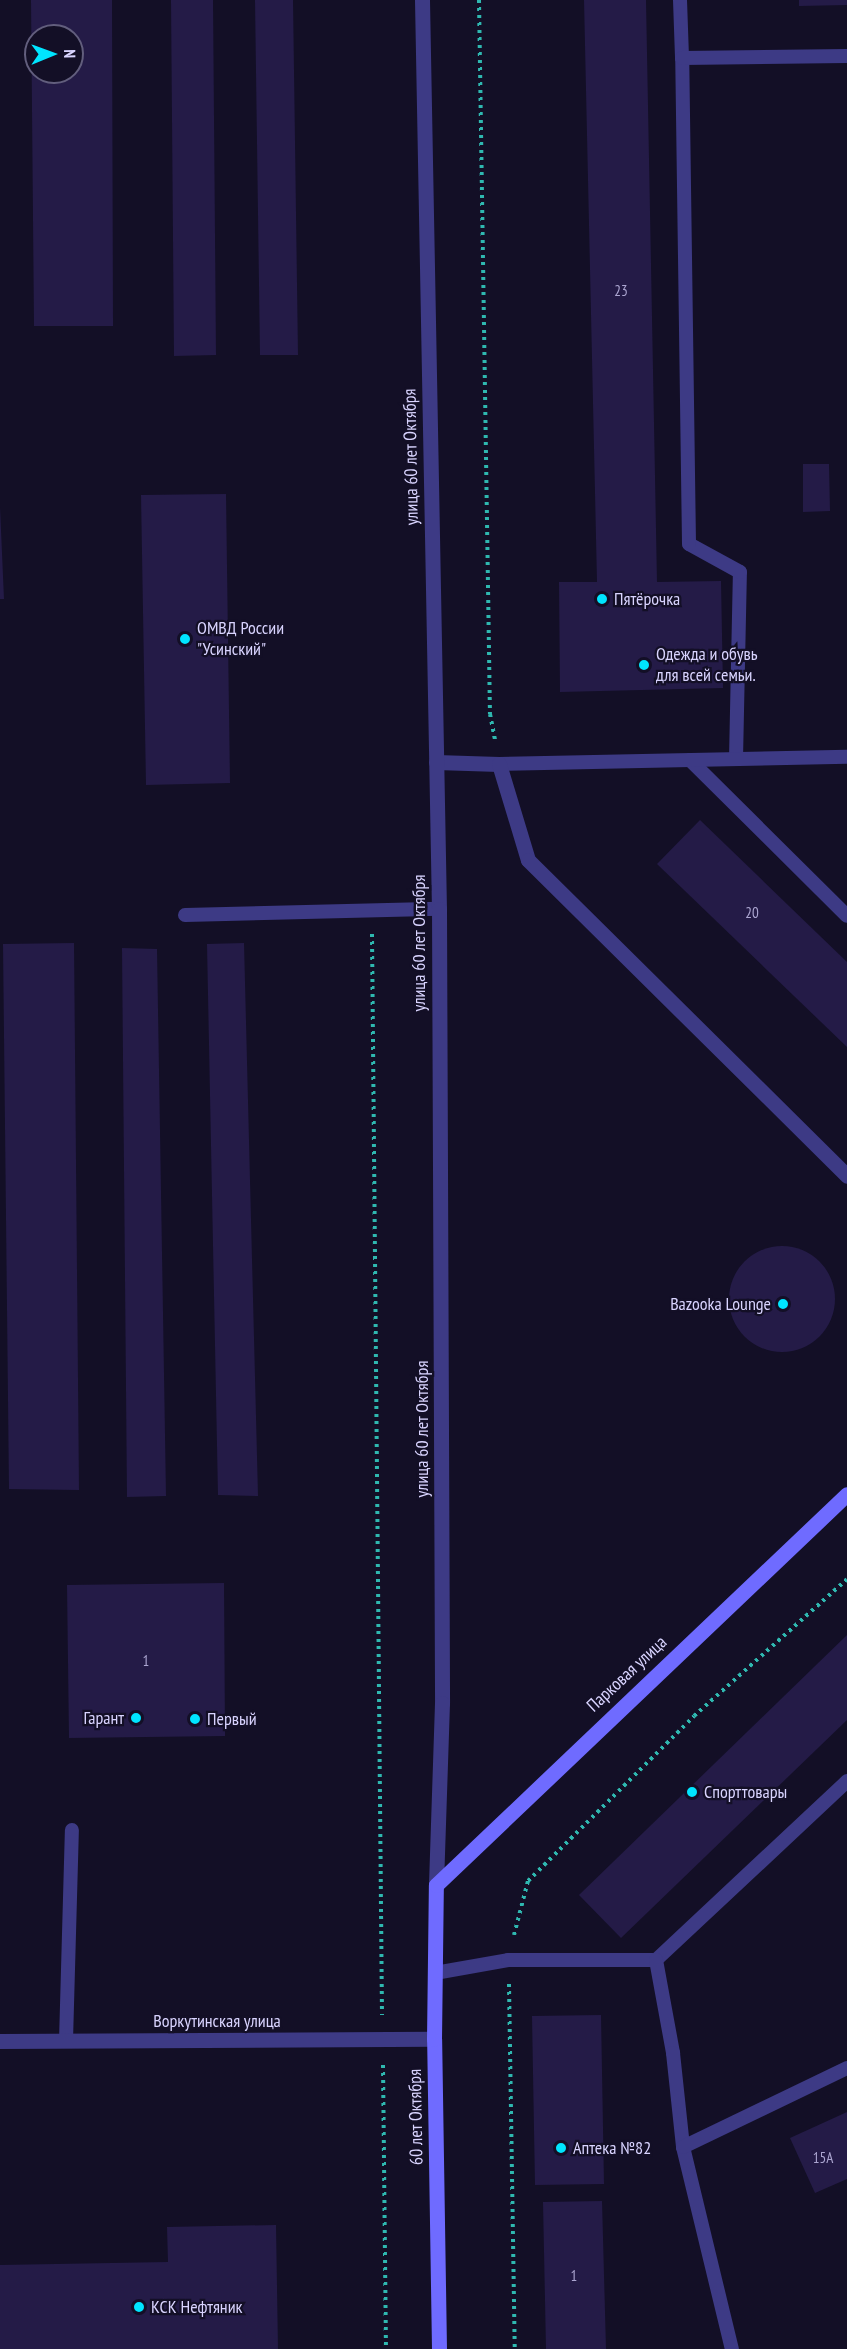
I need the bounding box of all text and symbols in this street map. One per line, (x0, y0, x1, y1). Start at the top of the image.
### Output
north arrow (24, 24, 84, 84)
text: N (60, 49, 80, 58)
house number: 23 (614, 282, 628, 300)
street label: улица 60 лет Октября (399, 388, 423, 526)
place label: Пятёрочка (614, 588, 680, 610)
marker: Пятёрочка (595, 592, 609, 606)
place label: ОМВД России "Усинский" (197, 618, 284, 660)
marker: ОМВД России "Усинский" (178, 632, 192, 646)
place label: Одежда и обувь для всей семьи. (656, 644, 757, 686)
marker: Одежда и обувь для всей семьи. (637, 658, 651, 672)
street label: улица 60 лет Октября (408, 874, 430, 1012)
house number: 20 (745, 904, 759, 922)
place label: Bazooka Lounge (670, 1293, 771, 1315)
marker: Bazooka Lounge (776, 1297, 790, 1311)
street label: улица 60 лет Октября (411, 1360, 433, 1498)
street label: Парковая улица (583, 1632, 671, 1716)
house number: 1 (143, 1652, 149, 1670)
place label: Гарант (83, 1707, 124, 1729)
place label: Первый (207, 1708, 257, 1730)
marker: Гарант (129, 1711, 143, 1725)
marker: Первый (188, 1712, 202, 1726)
place label: Спорттовары (704, 1781, 787, 1803)
marker: Спорттовары (685, 1785, 699, 1799)
street label: Воркутинская улица (153, 2010, 281, 2032)
street label: 60 лет Октября (404, 2069, 428, 2165)
place label: Аптека №82 (573, 2137, 651, 2159)
marker: Аптека №82 (554, 2141, 568, 2155)
house number: 15А (813, 2149, 833, 2167)
house number: 1 (571, 2267, 577, 2285)
place label: КСК Нефтяник (151, 2296, 243, 2318)
marker: КСК Нефтяник (132, 2300, 146, 2314)

